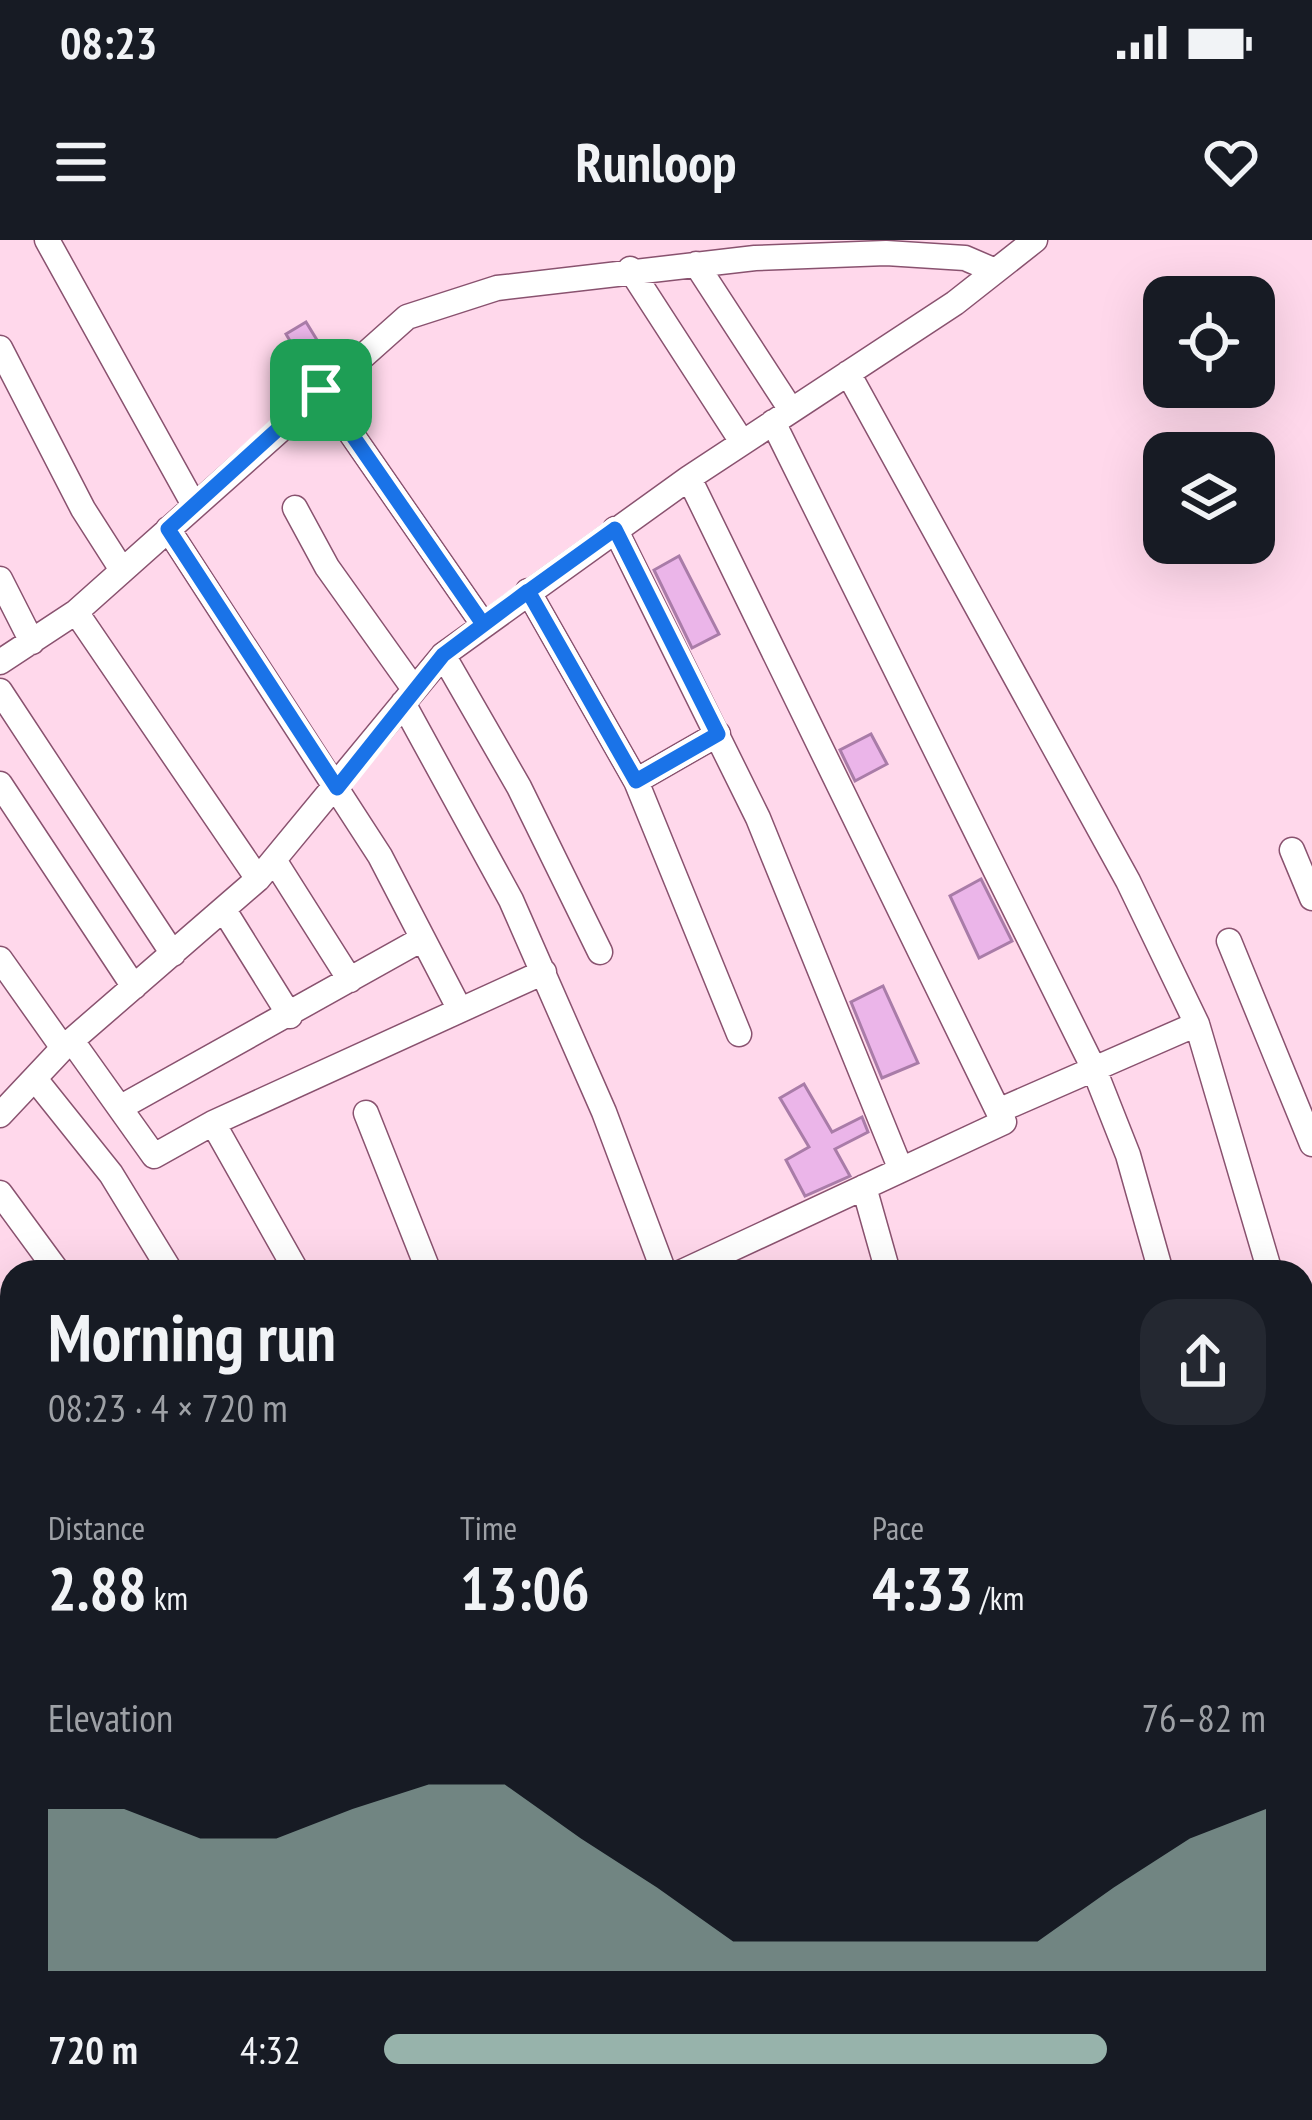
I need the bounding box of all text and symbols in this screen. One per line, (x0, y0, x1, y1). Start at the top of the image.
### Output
text: 08:23 (60, 13, 157, 71)
text: Runloop (576, 127, 736, 197)
icon: menu (48, 129, 114, 195)
icon: heart (1198, 129, 1264, 195)
map controls (1143, 276, 1275, 564)
button: locate (1143, 276, 1275, 408)
pin (270, 339, 372, 441)
icon: arrive (288, 357, 354, 423)
button: layers (1143, 432, 1275, 564)
text: Morning run (48, 1294, 336, 1379)
button: share (1140, 1299, 1266, 1425)
text: 08:23 · 4 × 720 m (48, 1382, 288, 1433)
text: Distance (48, 1506, 145, 1549)
text: Time (460, 1506, 517, 1549)
text: Pace (872, 1506, 924, 1549)
text: 2.88 (48, 1549, 147, 1627)
text: 13:06 (460, 1549, 590, 1627)
text: 4:33 (872, 1549, 973, 1627)
text: km (147, 1576, 188, 1619)
text: /km (973, 1576, 1024, 1619)
text: Elevation (48, 1692, 173, 1743)
text: 76–82 m (1141, 1692, 1266, 1743)
text: 720 m (48, 2024, 138, 2075)
text: 4:32 (240, 2024, 301, 2075)

